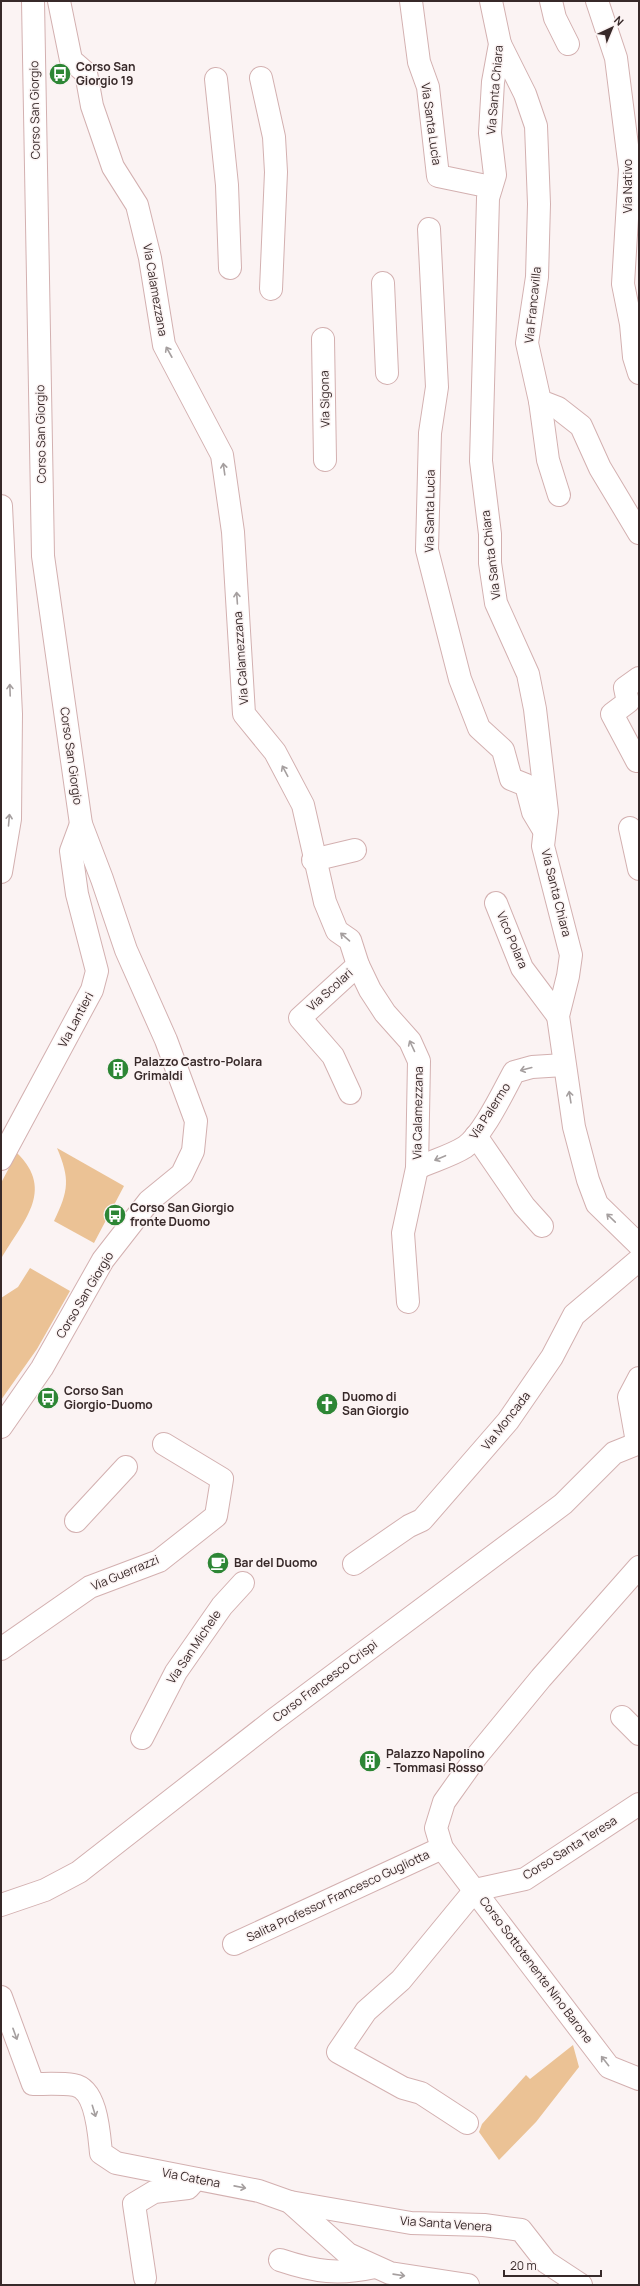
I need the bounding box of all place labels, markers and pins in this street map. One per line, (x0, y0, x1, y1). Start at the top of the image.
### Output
place label: Corso San Giorgio 19 (76, 58, 135, 89)
bus stop icon: Corso San Giorgio 19 (47, 61, 73, 87)
place label: Palazzo Castro-Polara Grimaldi (134, 1053, 262, 1084)
building icon: Palazzo Castro-Polara Grimaldi (105, 1056, 131, 1082)
place label: Corso San Giorgio fronte Duomo (130, 1199, 234, 1230)
bus stop icon: Corso San Giorgio fronte Duomo (102, 1202, 128, 1228)
place label: Corso San Giorgio-Duomo (64, 1382, 153, 1413)
bus stop icon: Corso San Giorgio-Duomo (35, 1385, 61, 1411)
place label: Duomo di San Giorgio (342, 1388, 409, 1419)
church icon: Duomo di San Giorgio (314, 1391, 340, 1417)
cafe icon: Bar del Duomo (205, 1550, 231, 1576)
place label: Bar del Duomo (234, 1554, 318, 1571)
place label: Palazzo Napolino - Tommasi Rosso (386, 1745, 485, 1776)
building icon: Palazzo Napolino - Tommasi Rosso (357, 1748, 383, 1774)

